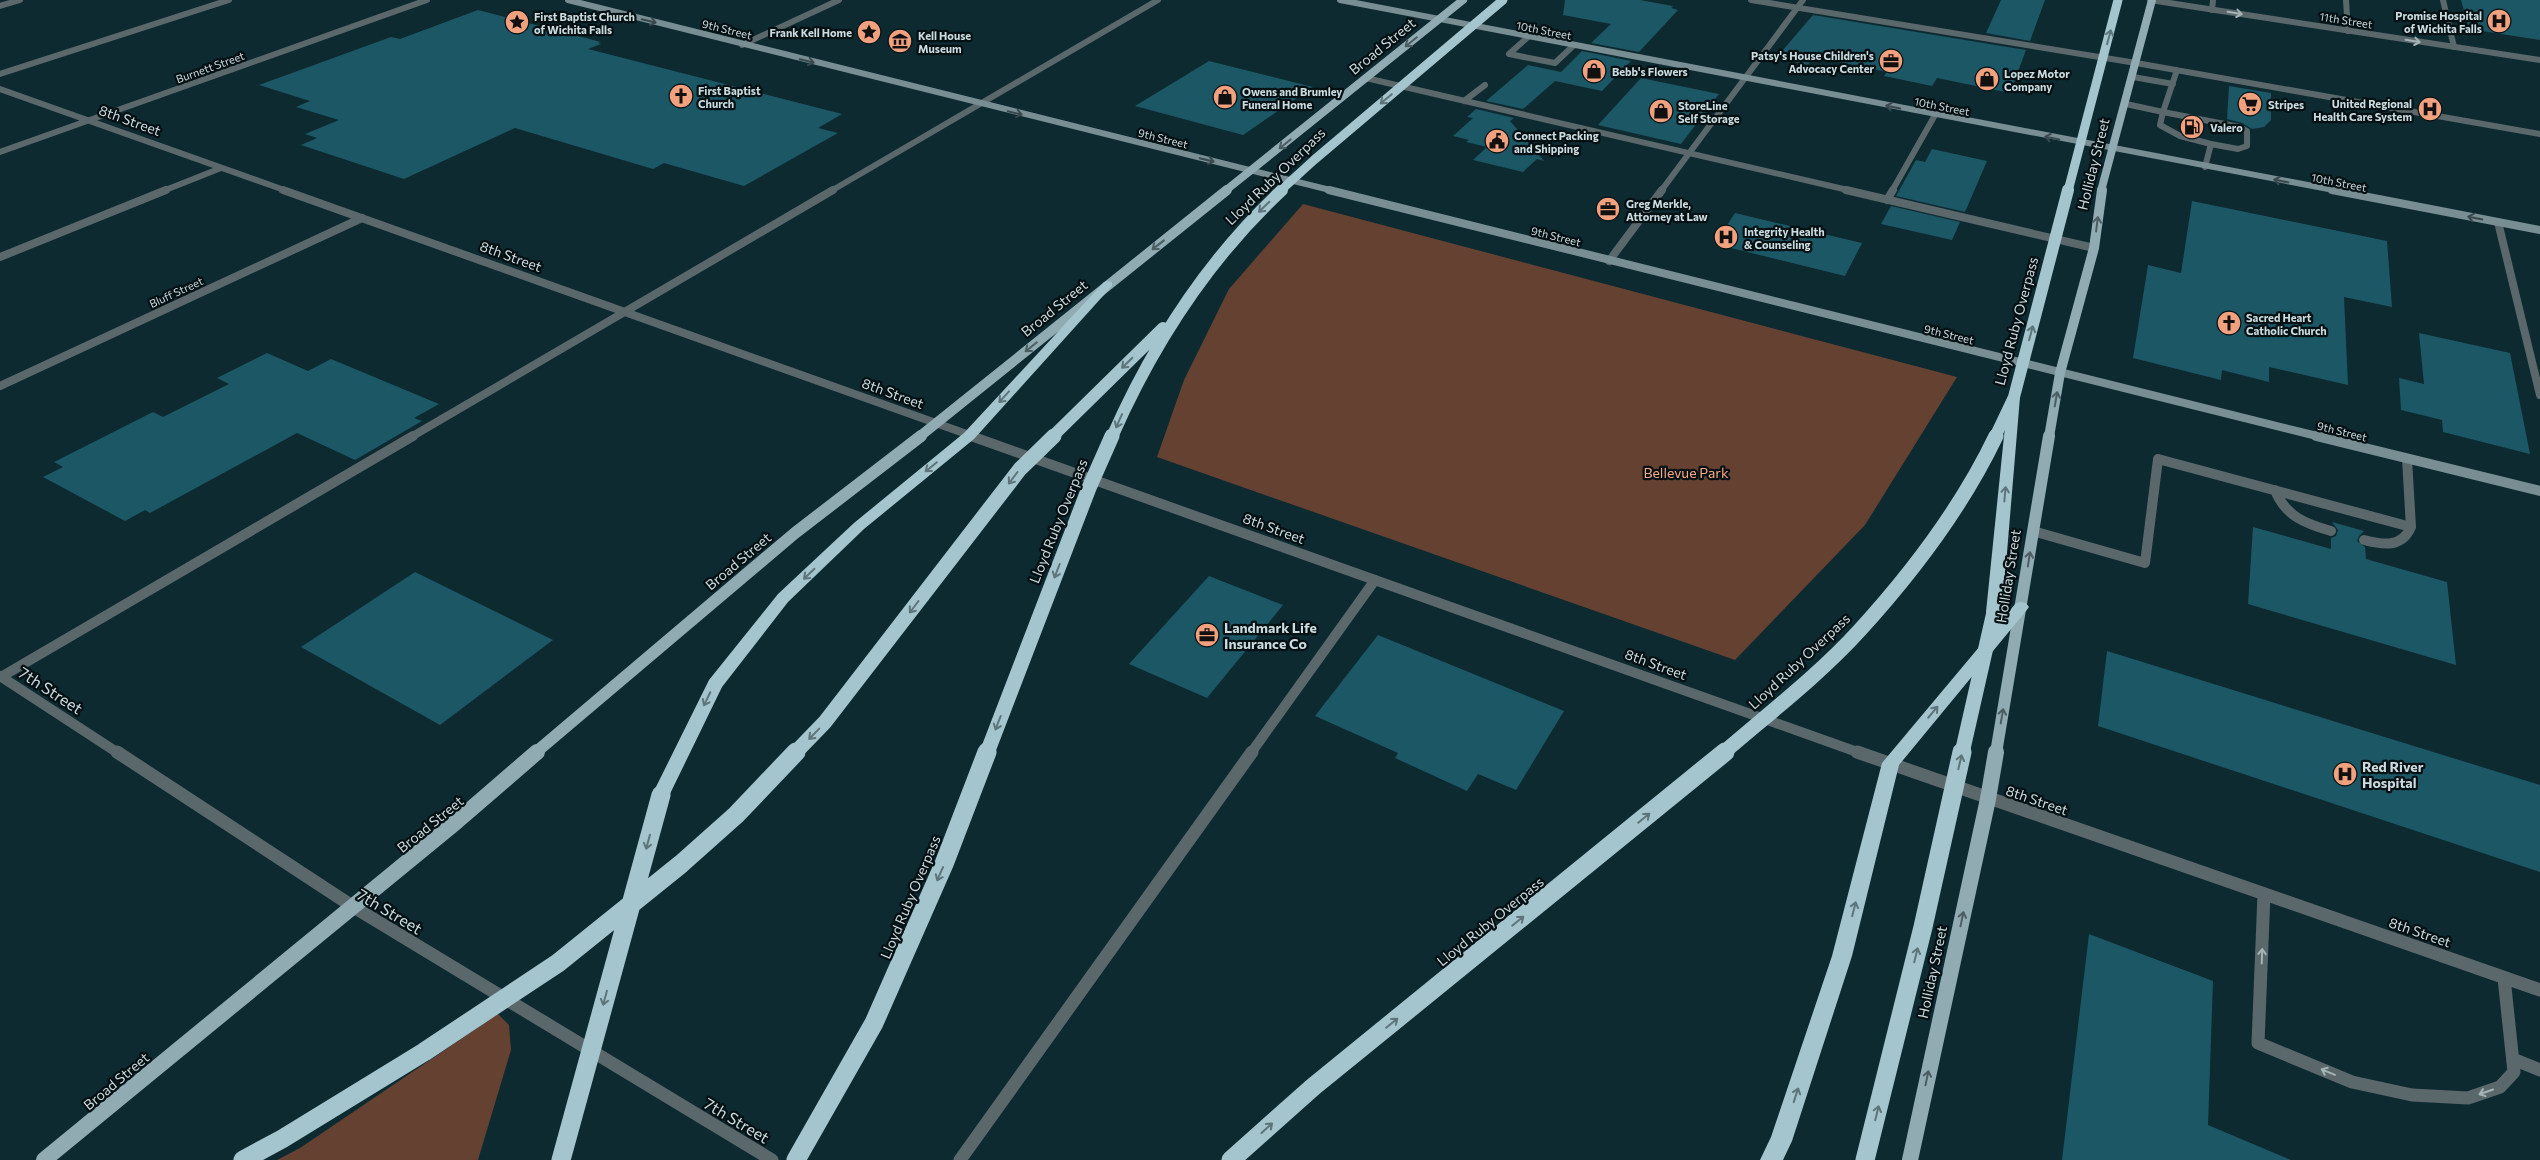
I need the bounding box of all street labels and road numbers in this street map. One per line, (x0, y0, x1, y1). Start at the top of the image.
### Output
street label: 11th Street (2319, 9, 2374, 31)
street label: Broad Street (1345, 14, 1419, 78)
street label: 9th Street (701, 17, 754, 42)
street label: 10th Street (1515, 18, 1573, 42)
street label: Burnett Street (174, 48, 246, 85)
street label: 10th Street (1913, 94, 1971, 118)
street label: 8th Street (97, 101, 163, 139)
street label: Holliday Street (2073, 116, 2113, 212)
street label: Lloyd Ruby Overpass (1221, 124, 1329, 228)
street label: 9th Street (1137, 126, 1190, 151)
street label: 10th Street (2310, 170, 2368, 194)
street label: 9th Street (1530, 224, 1583, 249)
street label: 8th Street (478, 237, 544, 275)
street label: Lloyd Ruby Overpass (1991, 255, 2041, 387)
street label: Bluff Street (147, 274, 205, 310)
street label: Broad Street (1017, 276, 1091, 340)
street label: 9th Street (1923, 322, 1976, 347)
street label: 8th Street (860, 374, 926, 412)
street label: 9th Street (2316, 419, 2369, 444)
street label: Lloyd Ruby Overpass (1025, 456, 1091, 586)
street label: 8th Street (1241, 509, 1307, 547)
street label: Broad Street (702, 528, 774, 593)
street label: Holliday Street (1992, 528, 2024, 624)
street label: Lloyd Ruby Overpass (1745, 610, 1853, 712)
street label: 8th Street (1623, 645, 1689, 683)
street label: 7th Street (15, 662, 87, 718)
street label: 8th Street (2004, 781, 2071, 819)
street label: Broad Street (393, 792, 467, 856)
street label: Lloyd Ruby Overpass (876, 833, 944, 961)
street label: Lloyd Ruby Overpass (1433, 873, 1547, 969)
street label: 7th Street (354, 884, 426, 938)
street label: 8th Street (2387, 913, 2454, 951)
street label: Holliday Street (1914, 924, 1950, 1020)
street label: Broad Street (80, 1048, 152, 1113)
street label: 7th Street (701, 1093, 773, 1147)

